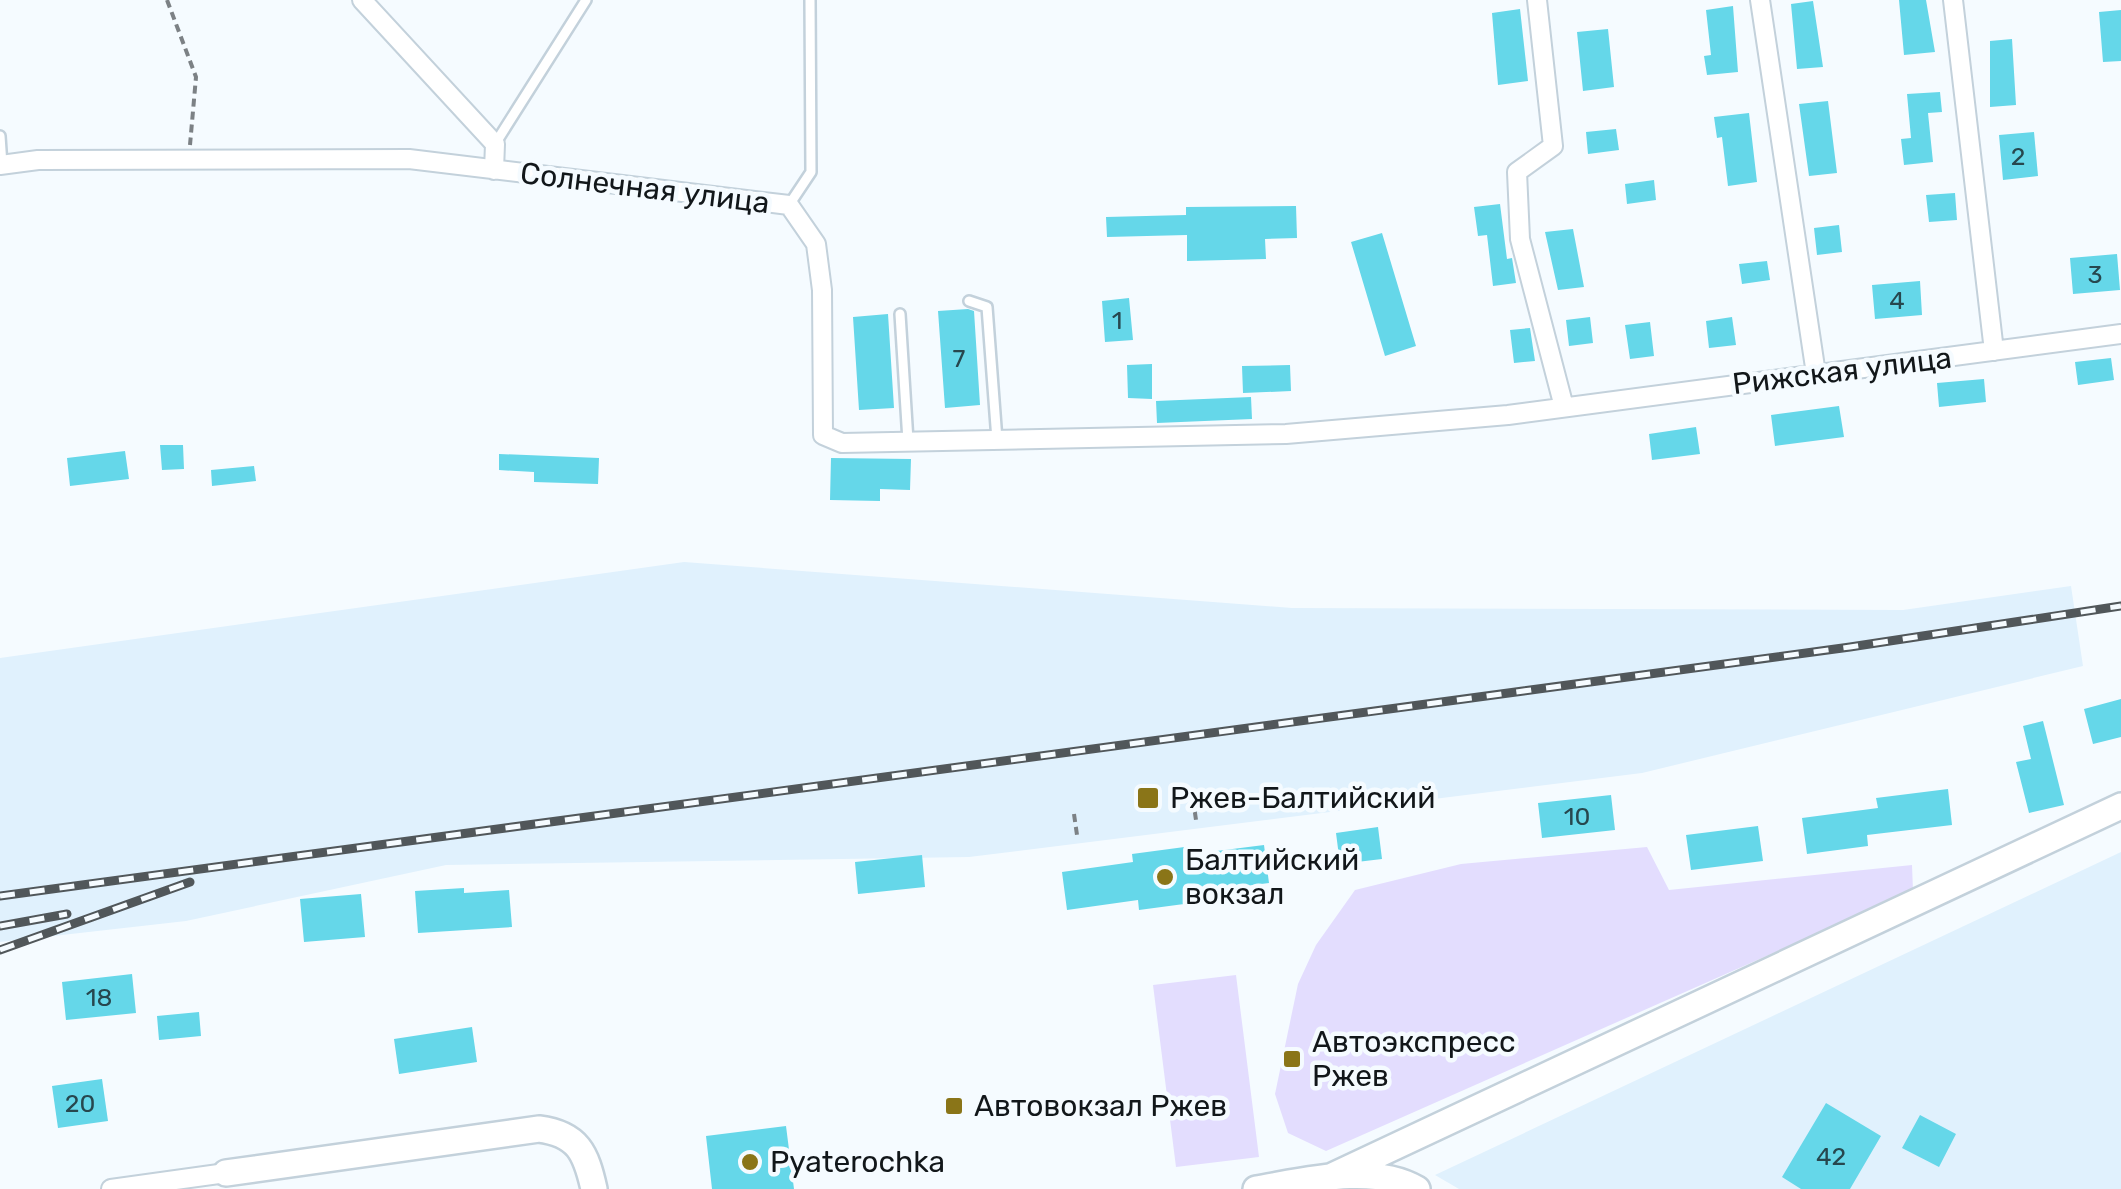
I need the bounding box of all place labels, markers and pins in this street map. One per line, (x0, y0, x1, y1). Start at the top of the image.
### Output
place label: Ржев-Балтийский (1170, 780, 1435, 816)
marker: Ржев-Балтийский (1135, 785, 1161, 811)
place label: Балтийский вокзал (1185, 842, 1359, 912)
marker: Балтийский вокзал (1154, 866, 1176, 888)
place label: Автоэкспресс Ржев (1312, 1024, 1516, 1094)
marker: Автоэкспресс Ржев (1281, 1048, 1303, 1070)
place label: Автовокзал Ржев (974, 1088, 1227, 1124)
marker: Автовокзал Ржев (943, 1095, 965, 1117)
place label: Pyaterochka (770, 1144, 945, 1180)
marker: Pyaterochka (739, 1151, 761, 1173)

